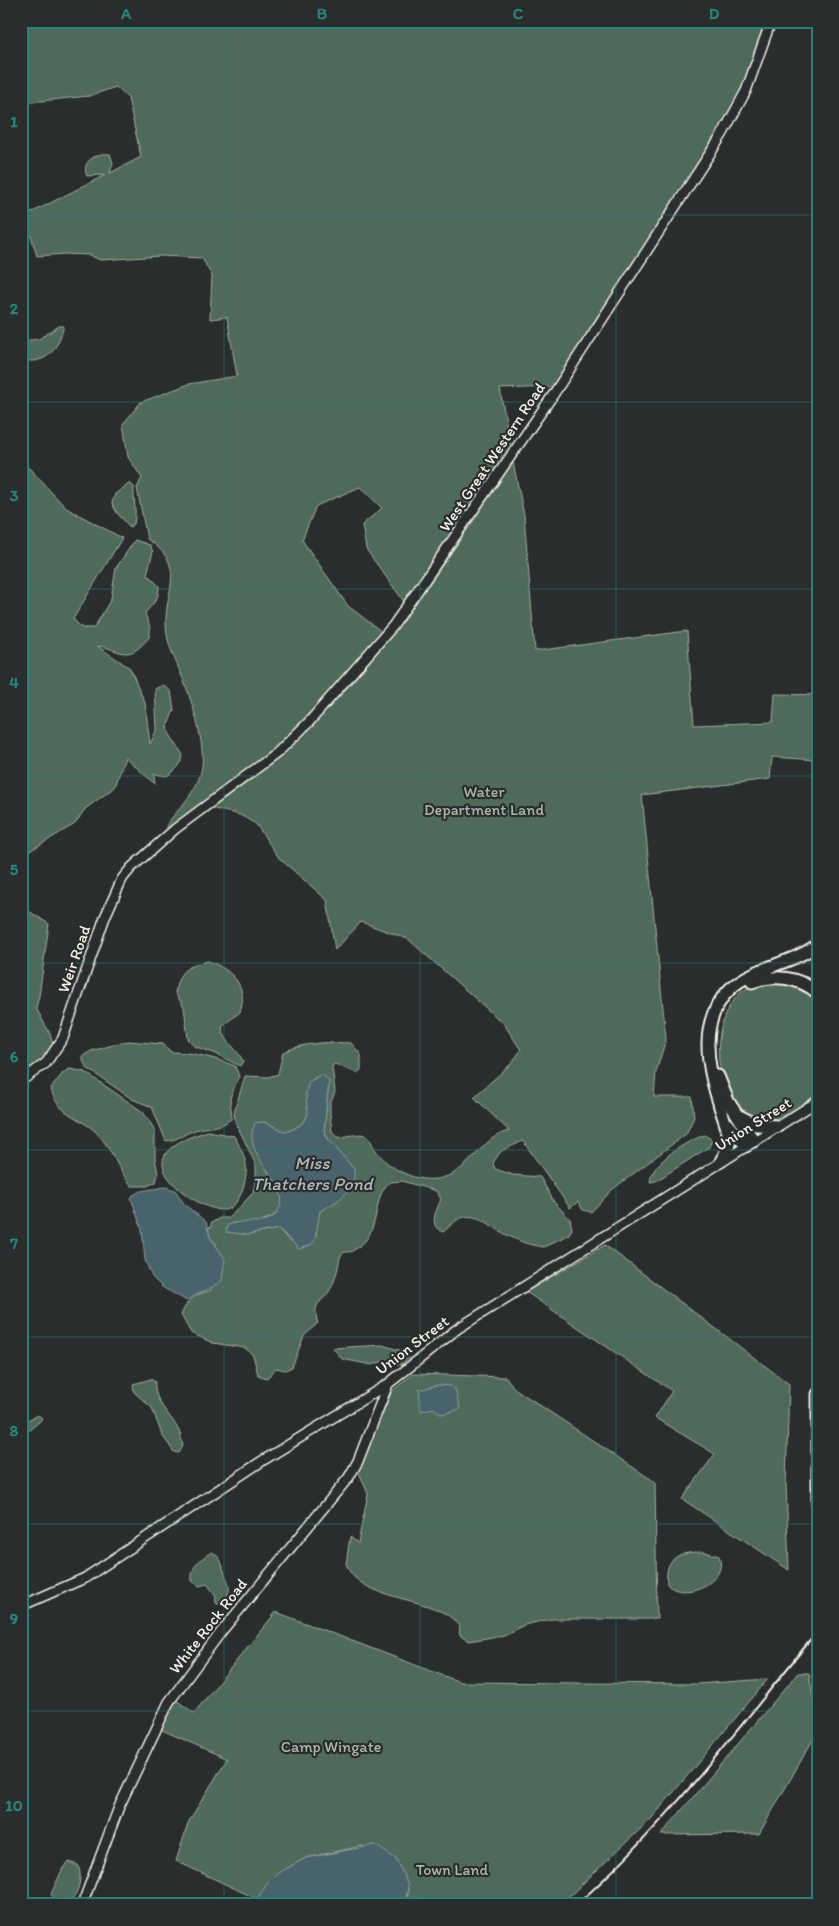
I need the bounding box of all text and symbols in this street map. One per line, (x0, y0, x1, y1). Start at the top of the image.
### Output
text: A (120, 4, 132, 23)
text: B (317, 4, 328, 23)
text: C (513, 4, 524, 23)
text: D (709, 4, 720, 23)
text: 1 (10, 112, 18, 131)
text: 2 (10, 299, 19, 318)
street label: West Great Western Road (435, 379, 549, 535)
text: 3 (10, 486, 19, 505)
text: 4 (9, 673, 19, 692)
park label: Water Department Land (424, 782, 544, 819)
text: 5 (10, 860, 19, 879)
street label: Weir Road (54, 923, 94, 995)
text: 6 (10, 1047, 19, 1066)
street label: Union Street (711, 1093, 795, 1155)
water label: Miss Thatchers Pond (252, 1152, 375, 1195)
text: 7 (9, 1234, 18, 1253)
street label: Union Street (372, 1311, 452, 1379)
text: 8 (10, 1421, 19, 1440)
street label: White Rock Road (165, 1574, 251, 1677)
text: 9 (10, 1609, 18, 1628)
park label: Camp Wingate (281, 1737, 381, 1756)
text: 10 (5, 1796, 23, 1815)
park label: Town Land (416, 1860, 488, 1879)

